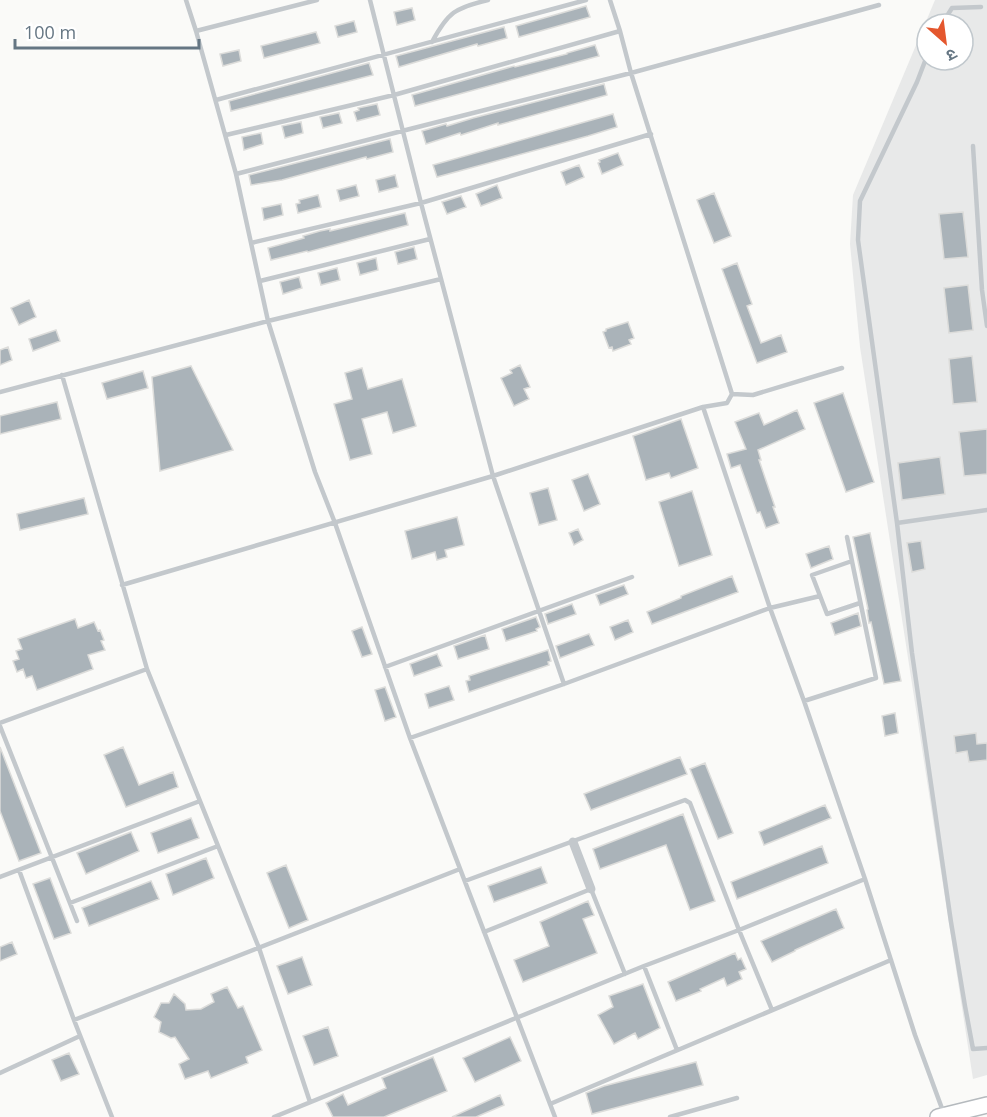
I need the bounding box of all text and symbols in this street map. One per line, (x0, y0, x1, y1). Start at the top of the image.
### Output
scale bar (15, 12, 200, 50)
north arrow (915, 12, 975, 72)
text: 100 m (24, 20, 76, 44)
text: उ (942, 43, 961, 67)

